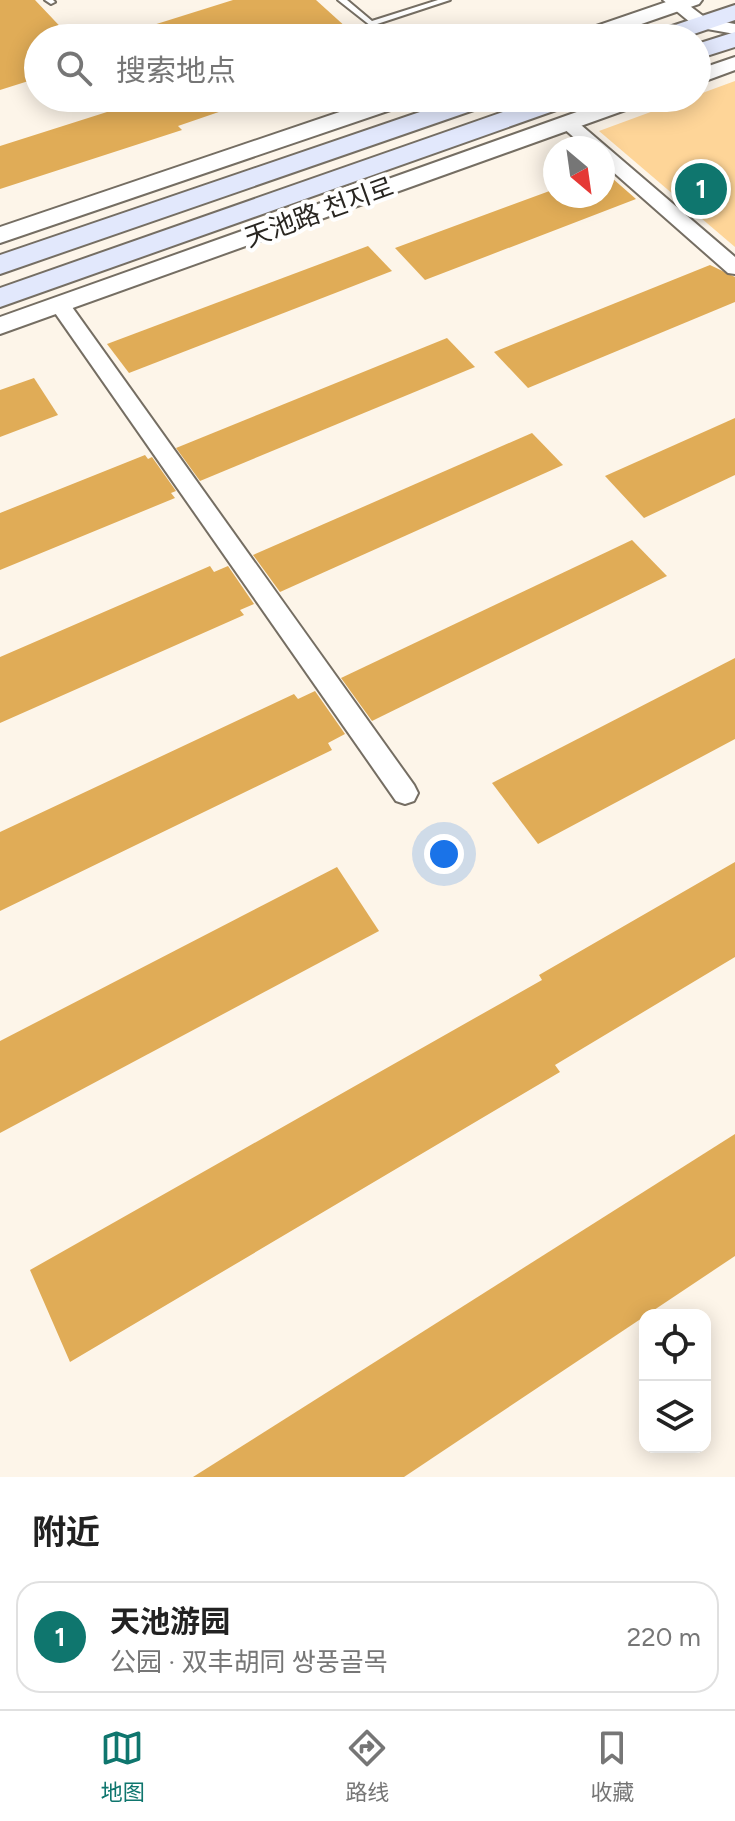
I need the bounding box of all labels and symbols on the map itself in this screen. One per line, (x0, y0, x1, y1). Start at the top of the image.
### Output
north arrow (543, 136, 615, 208)
pin: 1 (675, 159, 727, 219)
street label: 天池路 천지로 (240, 170, 398, 254)
your location (424, 834, 464, 874)

